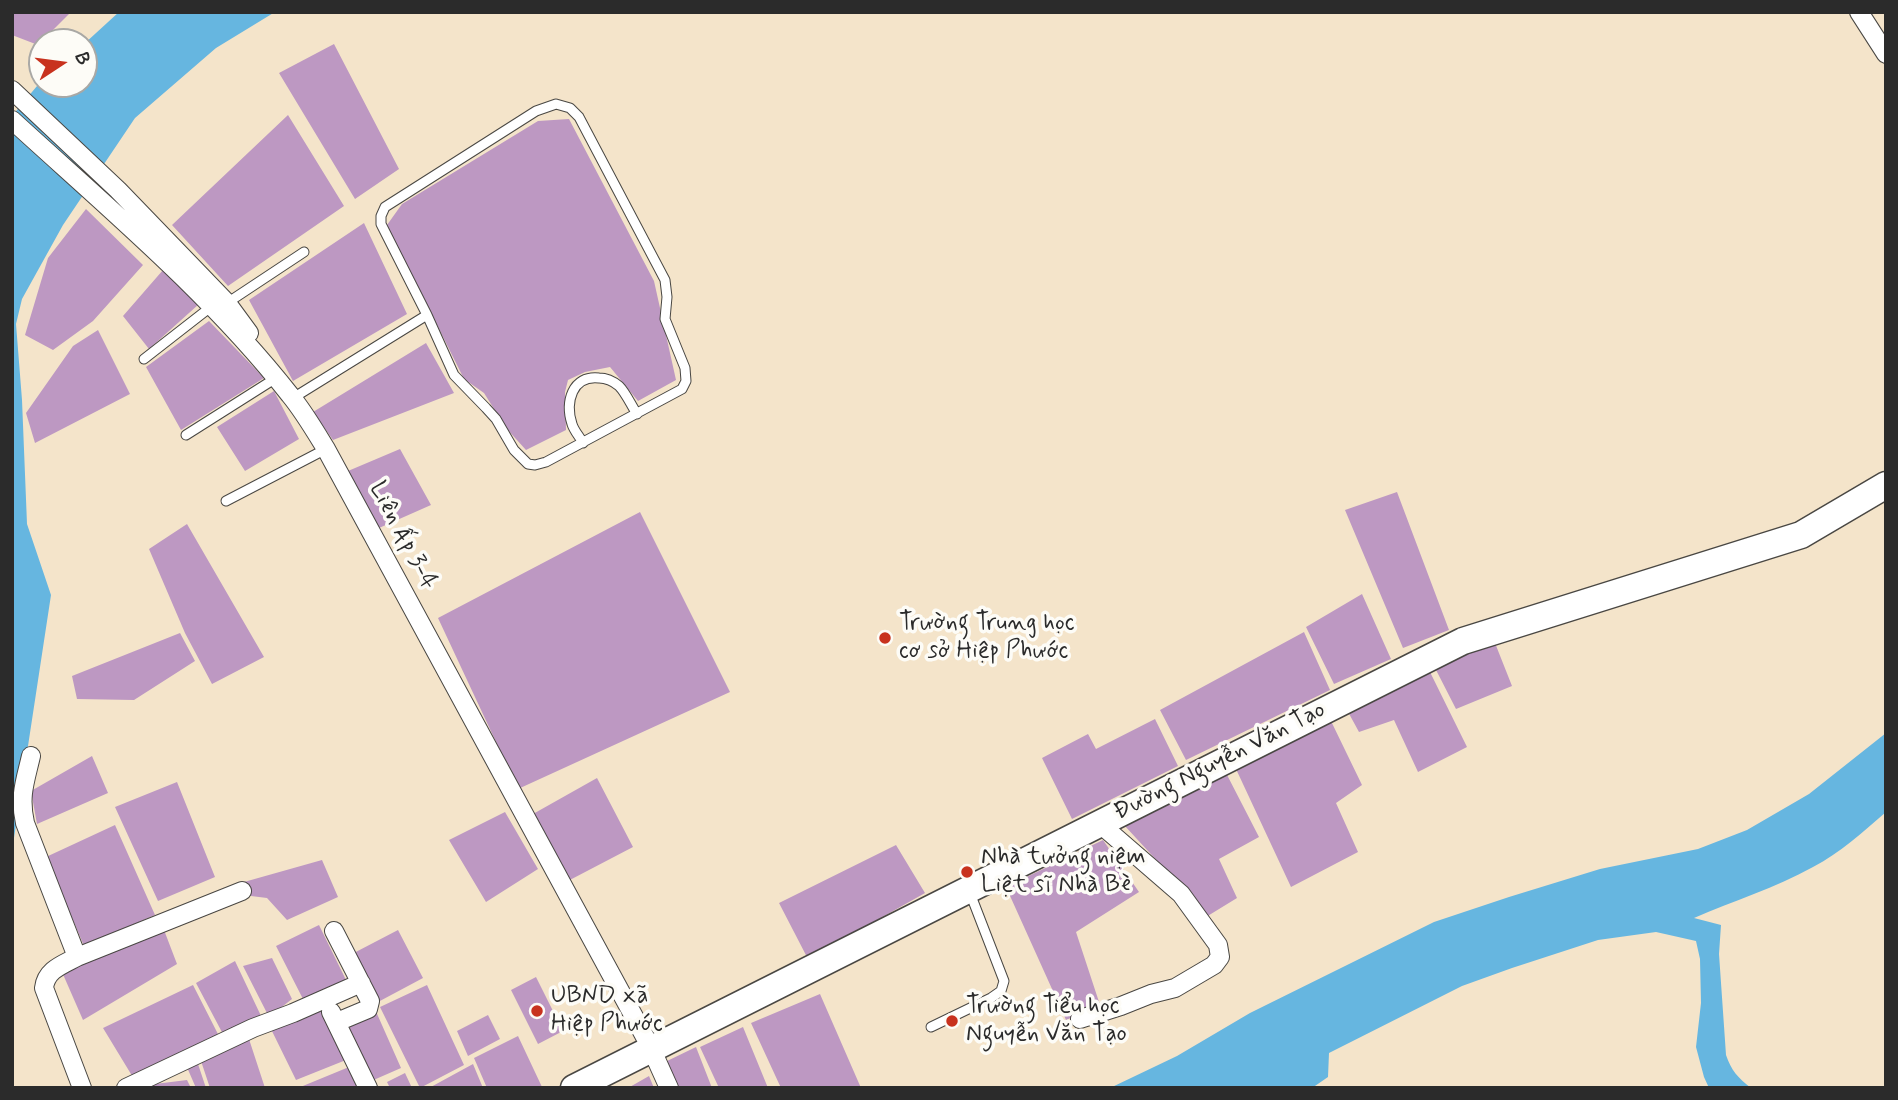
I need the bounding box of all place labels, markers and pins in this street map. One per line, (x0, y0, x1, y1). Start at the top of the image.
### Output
place label: Trường Trung học cơ sở Hiệp Phước (899, 610, 1075, 666)
marker: Trường Trung học cơ sở Hiệp Phước (877, 630, 893, 646)
place label: Nhà tưởng niệm Liệt sĩ Nhà Bè (981, 844, 1146, 900)
marker: Nhà tưởng niệm Liệt sĩ Nhà Bè (959, 864, 975, 880)
place label: UBND xã Hiệp Phước (551, 983, 663, 1039)
place label: Trường Tiểu học Nguyễn Văn Tạo (966, 993, 1127, 1049)
marker: UBND xã Hiệp Phước (529, 1003, 545, 1019)
marker: Trường Tiểu học Nguyễn Văn Tạo (944, 1013, 960, 1029)

